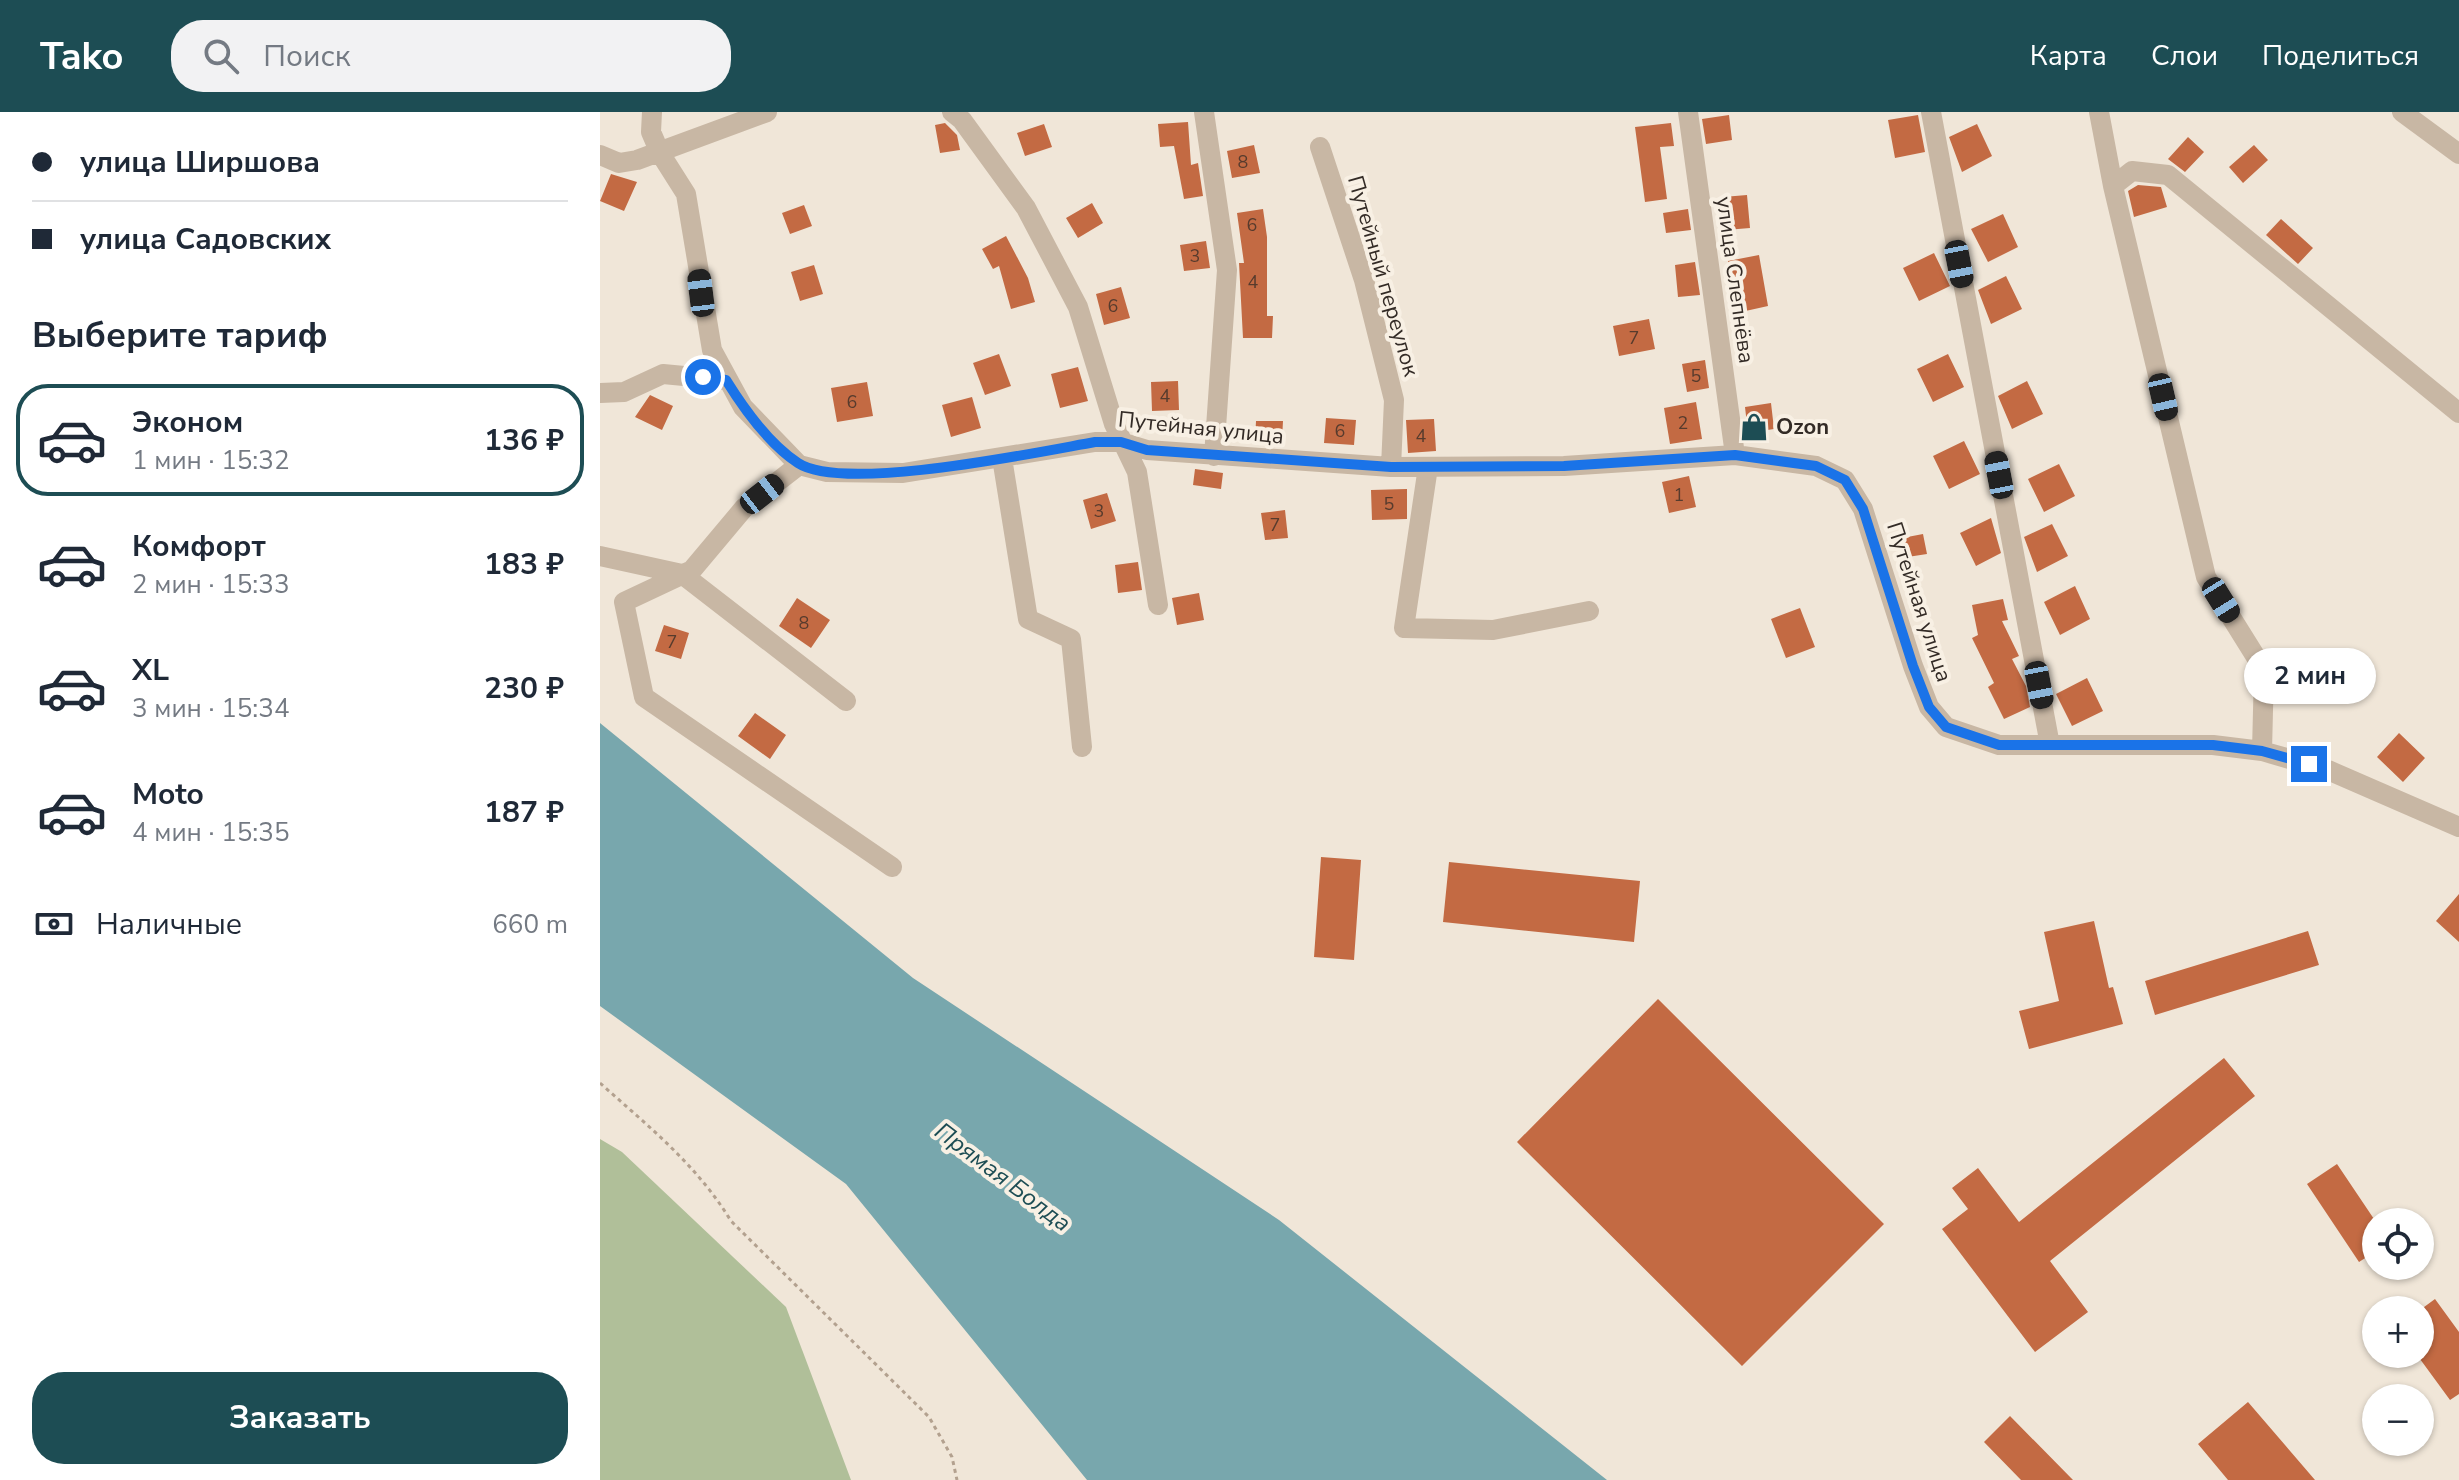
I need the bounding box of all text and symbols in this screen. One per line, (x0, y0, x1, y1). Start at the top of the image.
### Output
search box (171, 20, 731, 92)
text: Tako (40, 31, 123, 82)
icon: search (199, 34, 243, 78)
text: Поиск (263, 36, 350, 77)
text: Карта (2030, 37, 2107, 75)
text: Слои (2151, 37, 2218, 75)
text: Поделиться (2262, 37, 2419, 75)
text: улица Ширшова (80, 142, 320, 183)
house number: 8 (1238, 150, 1248, 174)
street label: Путейный переулок (1340, 172, 1426, 380)
street label: улица Слепнёва (1708, 195, 1762, 365)
house number: 6 (1247, 213, 1257, 237)
text: улица Садовских (80, 219, 331, 260)
car (1943, 238, 1975, 290)
house number: 3 (1190, 244, 1200, 268)
car (686, 268, 716, 318)
house number: 4 (1248, 270, 1259, 294)
house number: 6 (1108, 294, 1118, 318)
text: Выберите тариф (32, 311, 328, 360)
house number: 7 (1629, 326, 1639, 350)
route start (685, 359, 721, 395)
house number: 5 (1691, 364, 1701, 388)
car (2146, 371, 2180, 423)
house number: 4 (1160, 384, 1171, 408)
house number: 6 (847, 390, 857, 414)
text: Эконом (132, 402, 243, 443)
icon: car (36, 404, 108, 476)
street label: Путейная улица (1117, 404, 1285, 452)
house number: 2 (1678, 411, 1688, 435)
shop icon: Ozon (1739, 412, 1769, 442)
place label: Ozon (1776, 412, 1829, 442)
house number: 6 (1335, 419, 1345, 443)
text: 136 ₽ (484, 420, 564, 461)
house number: 4 (1416, 424, 1427, 448)
text: 1 мин · 15:32 (132, 443, 289, 478)
car (1983, 449, 2015, 501)
car (736, 470, 788, 518)
house number: 1 (1674, 483, 1684, 507)
house number: 5 (1384, 492, 1394, 516)
house number: 3 (1094, 499, 1104, 523)
house number: 7 (1270, 513, 1280, 537)
street label: Путейная улица (1879, 518, 1959, 686)
text: Комфорт (132, 526, 266, 567)
icon: car (36, 528, 108, 600)
text: 183 ₽ (484, 544, 564, 585)
text: 2 мин · 15:33 (132, 567, 289, 602)
car (2198, 573, 2244, 627)
house number: 8 (799, 611, 809, 635)
house number: 7 (667, 630, 677, 654)
callout: 2 мин (2243, 648, 2375, 704)
text: XL (132, 650, 169, 691)
icon: car (36, 652, 108, 724)
text: 2 мин (2274, 658, 2346, 693)
car (2023, 659, 2055, 711)
text: 230 ₽ (484, 668, 564, 709)
text: 3 мин · 15:34 (132, 691, 289, 726)
route end (2291, 746, 2327, 782)
text: Moto (132, 774, 204, 815)
icon: car (36, 776, 108, 848)
text: 187 ₽ (484, 792, 564, 833)
text: 4 мин · 15:35 (132, 815, 289, 850)
icon: cash (32, 902, 76, 946)
text: Наличные (96, 904, 242, 945)
text: 660 m (492, 907, 568, 942)
water label: Прямая Болда (928, 1115, 1078, 1239)
map controls (2362, 1208, 2434, 1456)
button: locate (2362, 1208, 2434, 1280)
button: + (2362, 1296, 2434, 1368)
button: Заказать (32, 1372, 568, 1464)
button: − (2362, 1384, 2434, 1456)

